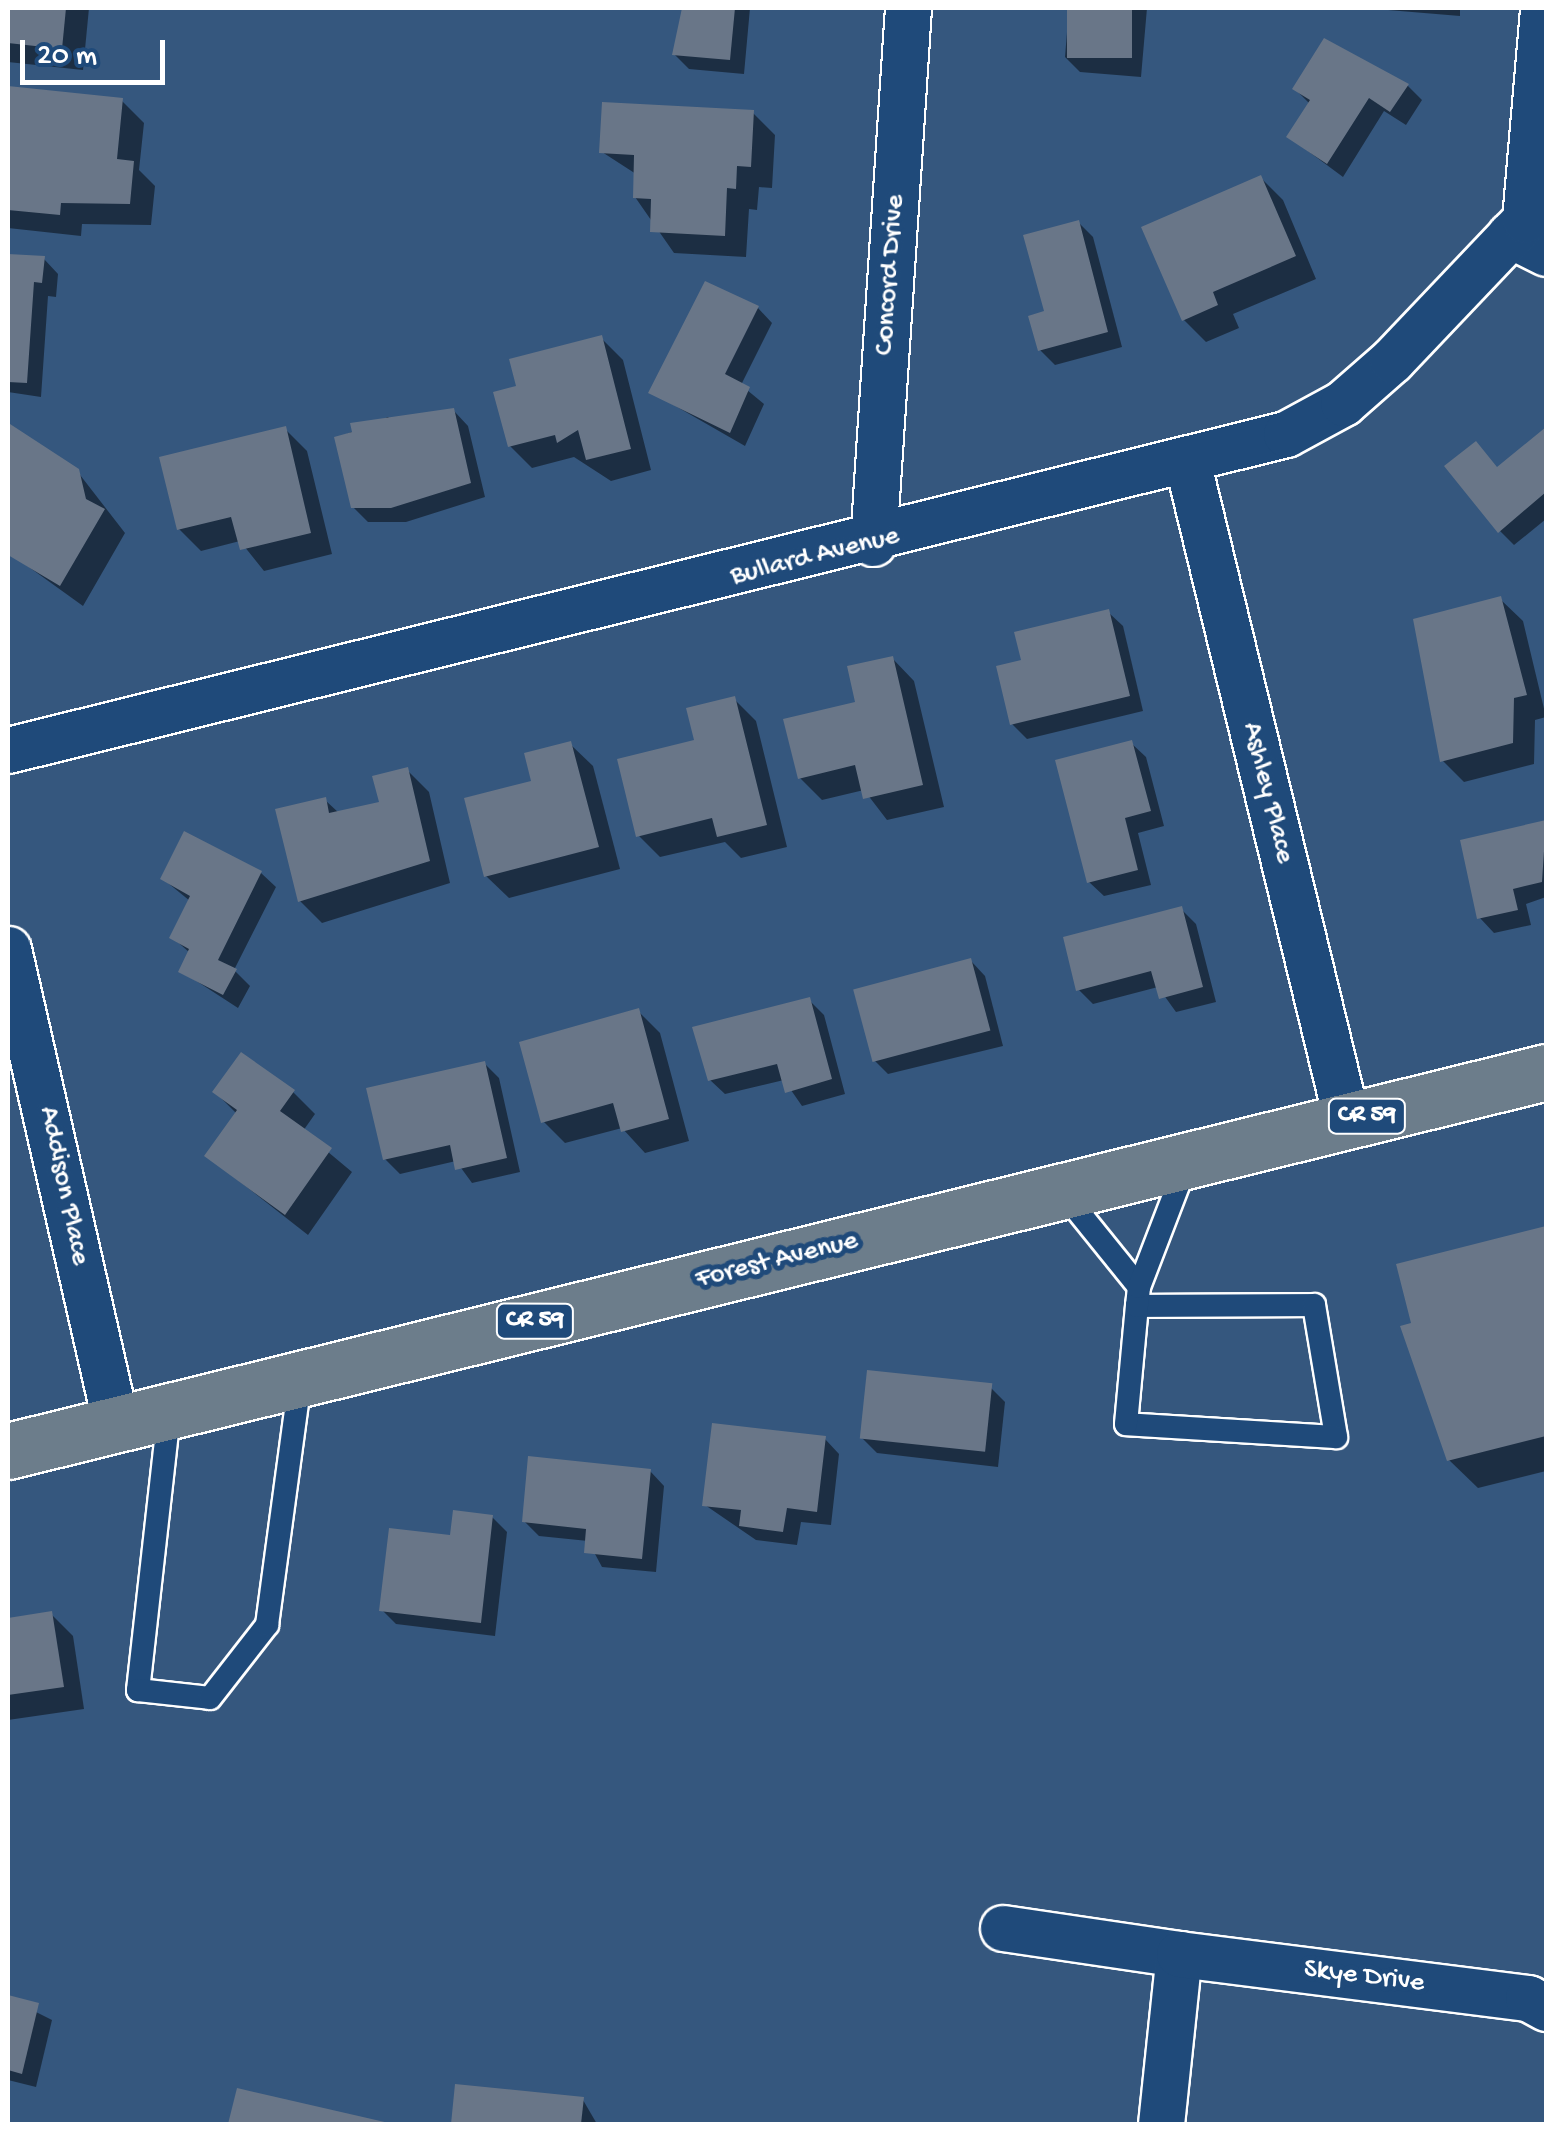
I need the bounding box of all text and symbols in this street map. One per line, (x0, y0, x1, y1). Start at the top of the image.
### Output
scale bar (25, 20, 170, 82)
text: 20 m (37, 40, 97, 75)
street label: Concord Drive (869, 194, 913, 356)
street label: Bullard Avenue (727, 520, 903, 594)
street label: Ashley Place (1233, 719, 1301, 867)
road number: CR 59 (1327, 1096, 1407, 1136)
street label: Addison Place (30, 1104, 96, 1268)
street label: Forest Avenue (692, 1225, 862, 1297)
road number: CR 59 (495, 1301, 575, 1341)
street label: Skye Drive (1302, 1953, 1426, 2001)

